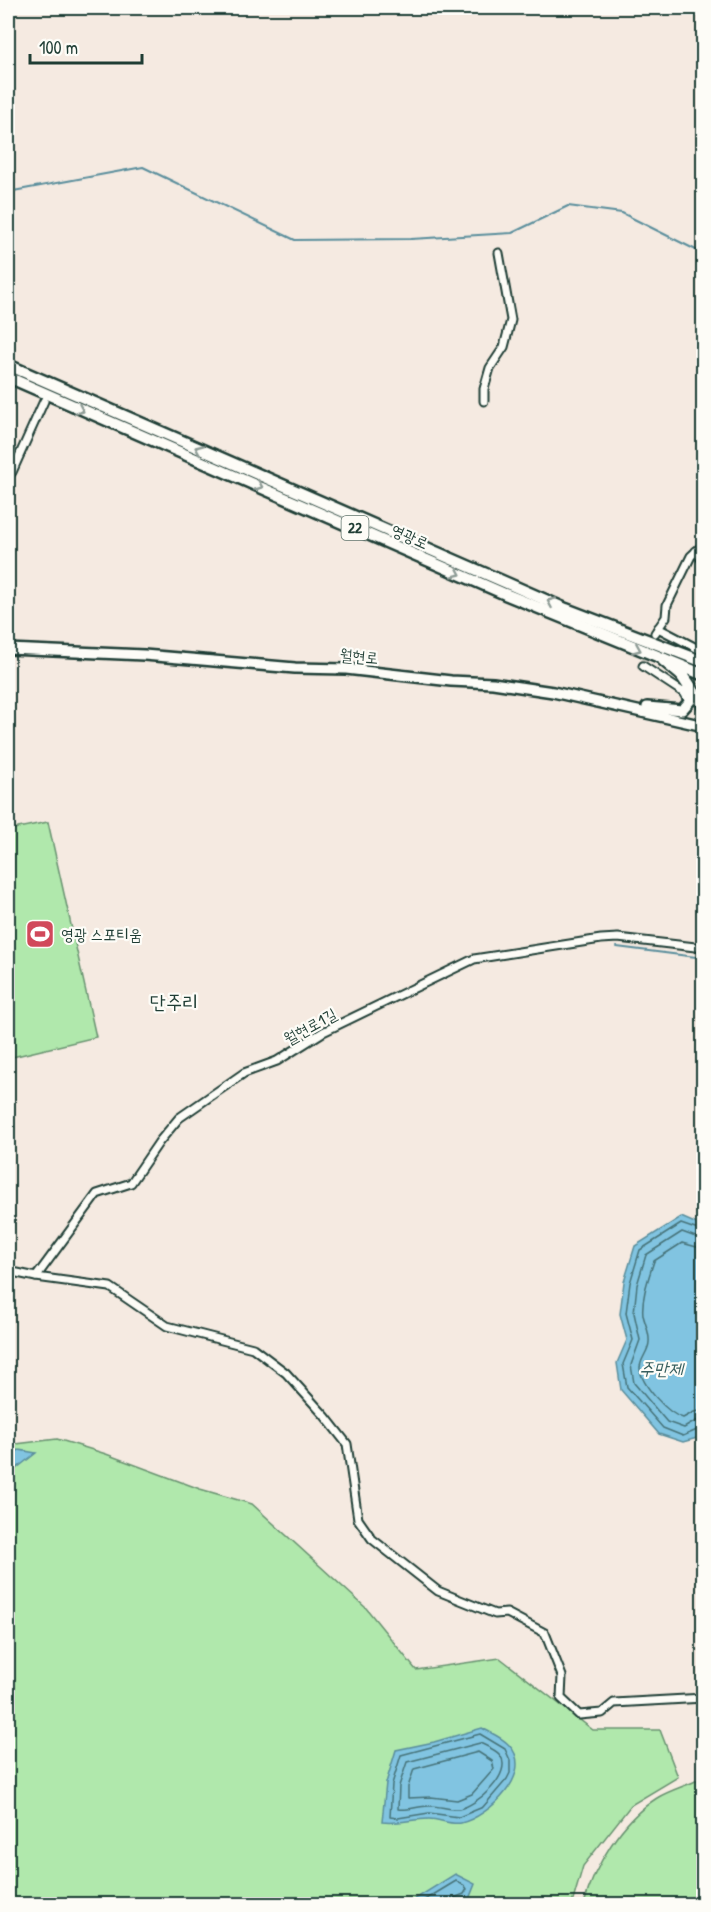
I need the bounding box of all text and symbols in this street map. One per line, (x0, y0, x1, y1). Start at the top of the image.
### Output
scale bar (30, 27, 142, 65)
text: 100 m (39, 35, 78, 60)
one-way arrow (74, 402, 85, 414)
one-way arrow (195, 444, 206, 456)
one-way arrow (253, 479, 264, 491)
road number: 22 (342, 516, 368, 540)
street label: 영광로 (388, 518, 432, 554)
one-way arrow (451, 566, 462, 578)
one-way arrow (547, 598, 558, 610)
one-way arrow (630, 642, 641, 654)
street label: 월현로 (339, 643, 379, 669)
sports icon: 영광 스포티움 (24, 918, 56, 950)
place label: 영광 스포티움 (61, 923, 142, 945)
district label: 단주리 (150, 988, 198, 1015)
street label: 월현로1길 (280, 1002, 341, 1050)
water label: 주만제 (639, 1356, 685, 1381)

